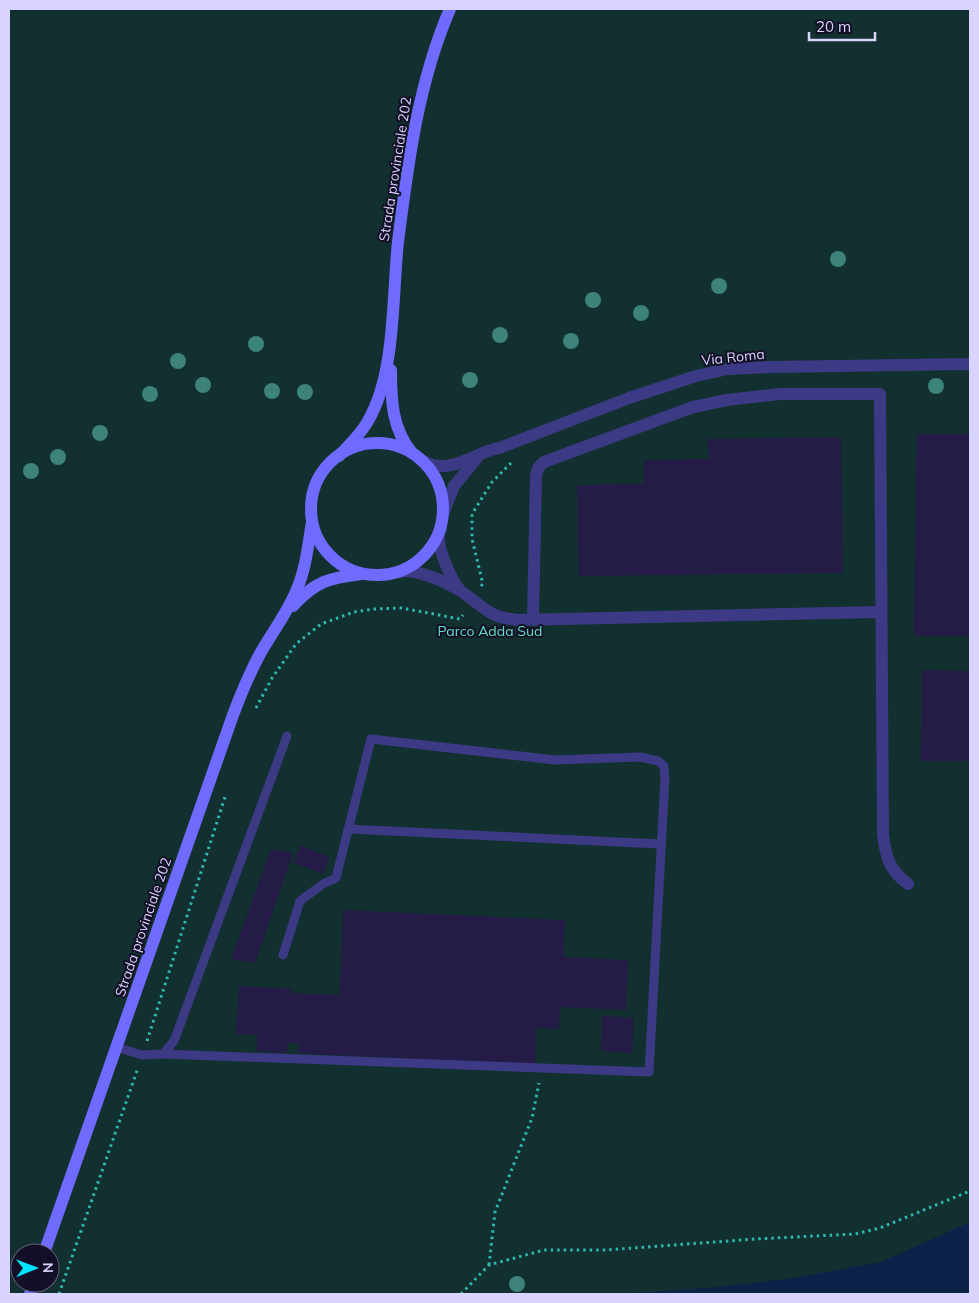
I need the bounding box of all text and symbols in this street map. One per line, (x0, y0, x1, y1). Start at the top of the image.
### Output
scale bar (809, 10, 875, 42)
text: 20 m (816, 17, 851, 36)
street label: Strada provinciale 202 (375, 95, 415, 243)
street label: Via Roma (701, 345, 765, 369)
park label: Parco Adda Sud (438, 622, 542, 640)
street label: Strada provinciale 202 (111, 855, 175, 999)
north arrow (10, 1243, 60, 1293)
text: N (39, 1262, 57, 1273)

